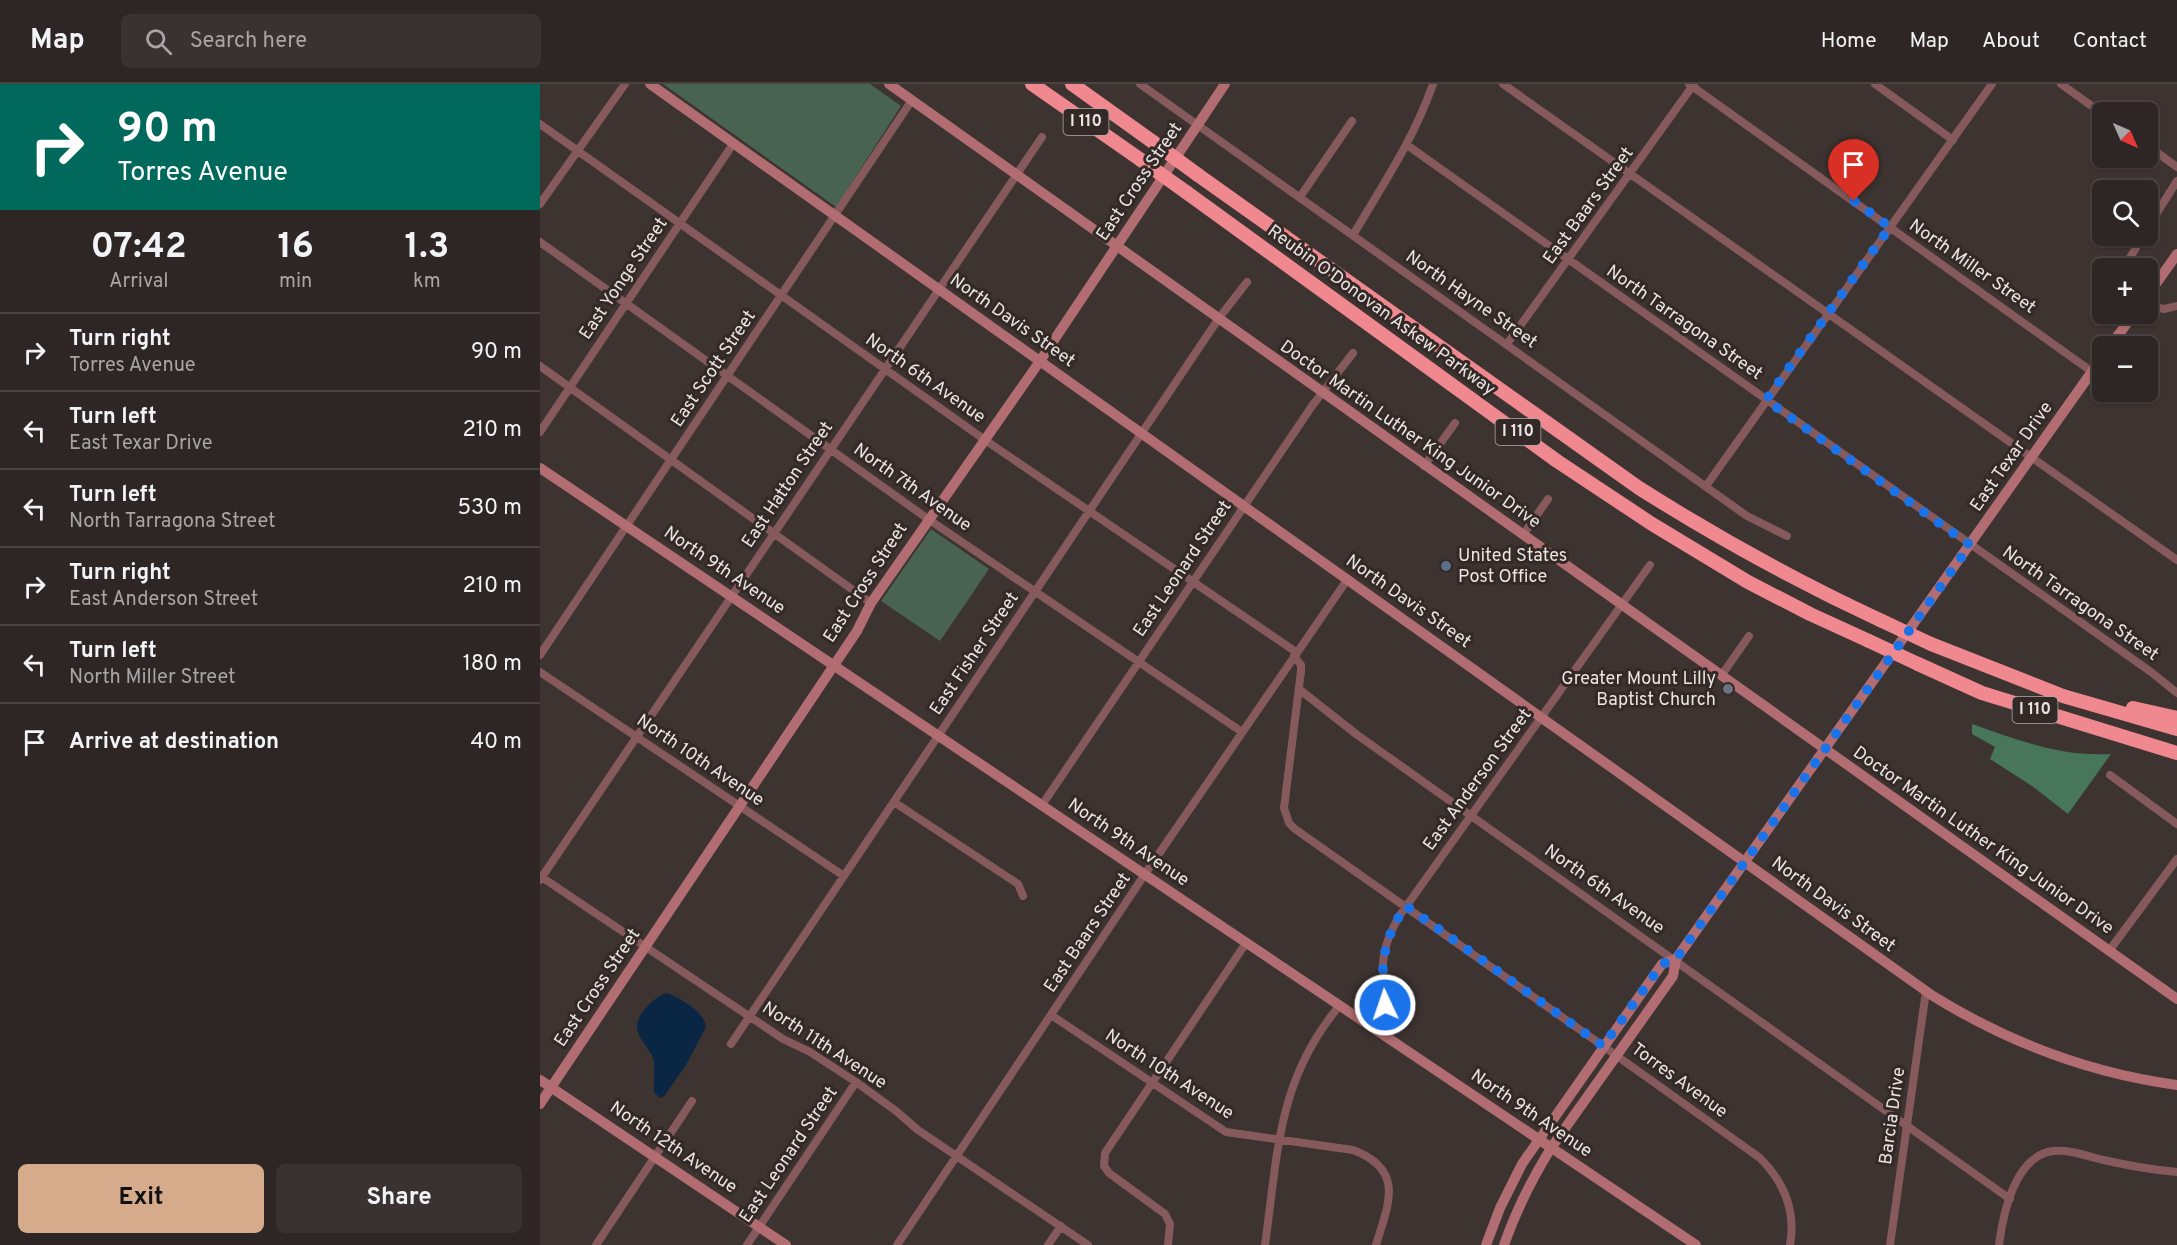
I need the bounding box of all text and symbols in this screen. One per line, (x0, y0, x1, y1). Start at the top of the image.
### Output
search box (121, 14, 541, 68)
text: Map (30, 23, 85, 59)
icon: search (142, 25, 175, 58)
text: Search here (190, 28, 307, 55)
text: Home (1821, 28, 1877, 55)
text: Map (1910, 28, 1949, 55)
text: About (1982, 28, 2040, 55)
text: Contact (2073, 28, 2147, 55)
north arrow (2092, 102, 2158, 168)
map controls (2092, 102, 2158, 402)
text: 90 m (117, 104, 218, 157)
icon: right (18, 108, 96, 186)
road number: I 110 (1064, 109, 1108, 135)
street label: East Cross Street (1092, 118, 1188, 246)
pin (1828, 139, 1879, 201)
street label: East Baars Street (1539, 143, 1639, 269)
icon: arrive (1837, 148, 1870, 181)
text: Torres Avenue (117, 156, 288, 190)
button: search (2092, 180, 2158, 246)
street label: East Yonge Street (575, 214, 673, 344)
street label: North Miller Street (1904, 215, 2040, 319)
street label: Reubin O'Donovan Askew Parkway (1262, 220, 1500, 402)
text: 07:42 (91, 225, 187, 271)
text: 16 (277, 225, 314, 271)
text: 1.3 (405, 225, 449, 271)
street label: North Hayne Street (1401, 246, 1541, 354)
button: + (2092, 258, 2158, 324)
street label: North Tarragona Street (1601, 260, 1767, 386)
text: Arrival (109, 269, 169, 295)
text: min (279, 269, 312, 295)
text: km (413, 269, 441, 295)
street label: North Davis Street (945, 269, 1079, 373)
street label: East Scott Street (666, 306, 762, 432)
text: Turn right (69, 326, 171, 353)
street label: North 6th Avenue (860, 329, 990, 429)
icon: right (18, 336, 51, 369)
street label: Doctor Martin Luther King Junior Drive (1275, 336, 1545, 534)
button: − (2092, 336, 2158, 402)
text: 90 m (471, 339, 522, 366)
text: Torres Avenue (69, 353, 196, 379)
street label: East Texar Drive (1966, 397, 2058, 517)
text: Turn left (69, 404, 157, 431)
icon: left (18, 414, 51, 447)
text: 210 m (462, 417, 522, 444)
street label: East Hatton Street (737, 417, 839, 553)
road number: I 110 (1496, 419, 1540, 445)
text: East Texar Drive (69, 431, 213, 457)
street label: North 7th Avenue (848, 439, 976, 537)
text: Turn left (69, 482, 157, 509)
icon: left (18, 492, 51, 525)
text: 530 m (457, 495, 522, 522)
street label: East Leonard Street (1129, 496, 1237, 642)
text: North Tarragona Street (69, 509, 276, 535)
street label: East Cross Street (819, 519, 913, 647)
street label: North 9th Avenue (659, 522, 789, 620)
street label: North Tarragona Street (1997, 541, 2163, 667)
place label: United States Post Office (1458, 545, 1567, 589)
street label: North Davis Street (1341, 550, 1475, 654)
marker: United States Post Office (1439, 559, 1453, 573)
text: Turn right (69, 560, 171, 587)
icon: right (18, 570, 51, 603)
text: 210 m (462, 573, 522, 600)
text: East Anderson Street (69, 587, 258, 613)
street label: East Fisher Street (925, 588, 1025, 720)
text: Turn left (69, 638, 157, 665)
icon: left (18, 648, 51, 681)
text: 180 m (463, 651, 522, 678)
text: North Miller Street (69, 665, 236, 691)
place label: Greater Mount Lilly Baptist Church (1561, 668, 1716, 712)
marker: Greater Mount Lilly Baptist Church (1721, 682, 1735, 696)
road number: I 110 (2012, 697, 2058, 723)
street label: East Anderson Street (1419, 704, 1537, 856)
street label: North 10th Avenue (632, 710, 768, 812)
icon: arrive (18, 726, 51, 759)
text: Arrive at destination (69, 729, 279, 756)
text: 40 m (470, 729, 522, 756)
street label: Doctor Martin Luther King Junior Drive (1848, 742, 2118, 940)
street label: North 9th Avenue (1063, 794, 1193, 892)
street label: North 6th Avenue (1539, 840, 1669, 940)
street label: North Davis Street (1766, 852, 1900, 958)
street label: East Baars Street (1039, 869, 1137, 997)
street label: East Cross Street (550, 924, 646, 1052)
position arrow (1353, 973, 1417, 1037)
street label: North 11th Avenue (757, 997, 891, 1095)
street label: North 10th Avenue (1100, 1025, 1238, 1125)
street label: Torres Avenue (1626, 1038, 1732, 1124)
street label: North 9th Avenue (1466, 1065, 1596, 1163)
street label: Barcia Drive (1875, 1066, 1911, 1166)
street label: East Leonard Street (735, 1082, 843, 1228)
street label: North 12th Avenue (605, 1097, 741, 1199)
button: Exit (18, 1164, 264, 1233)
button: Share (276, 1164, 522, 1233)

